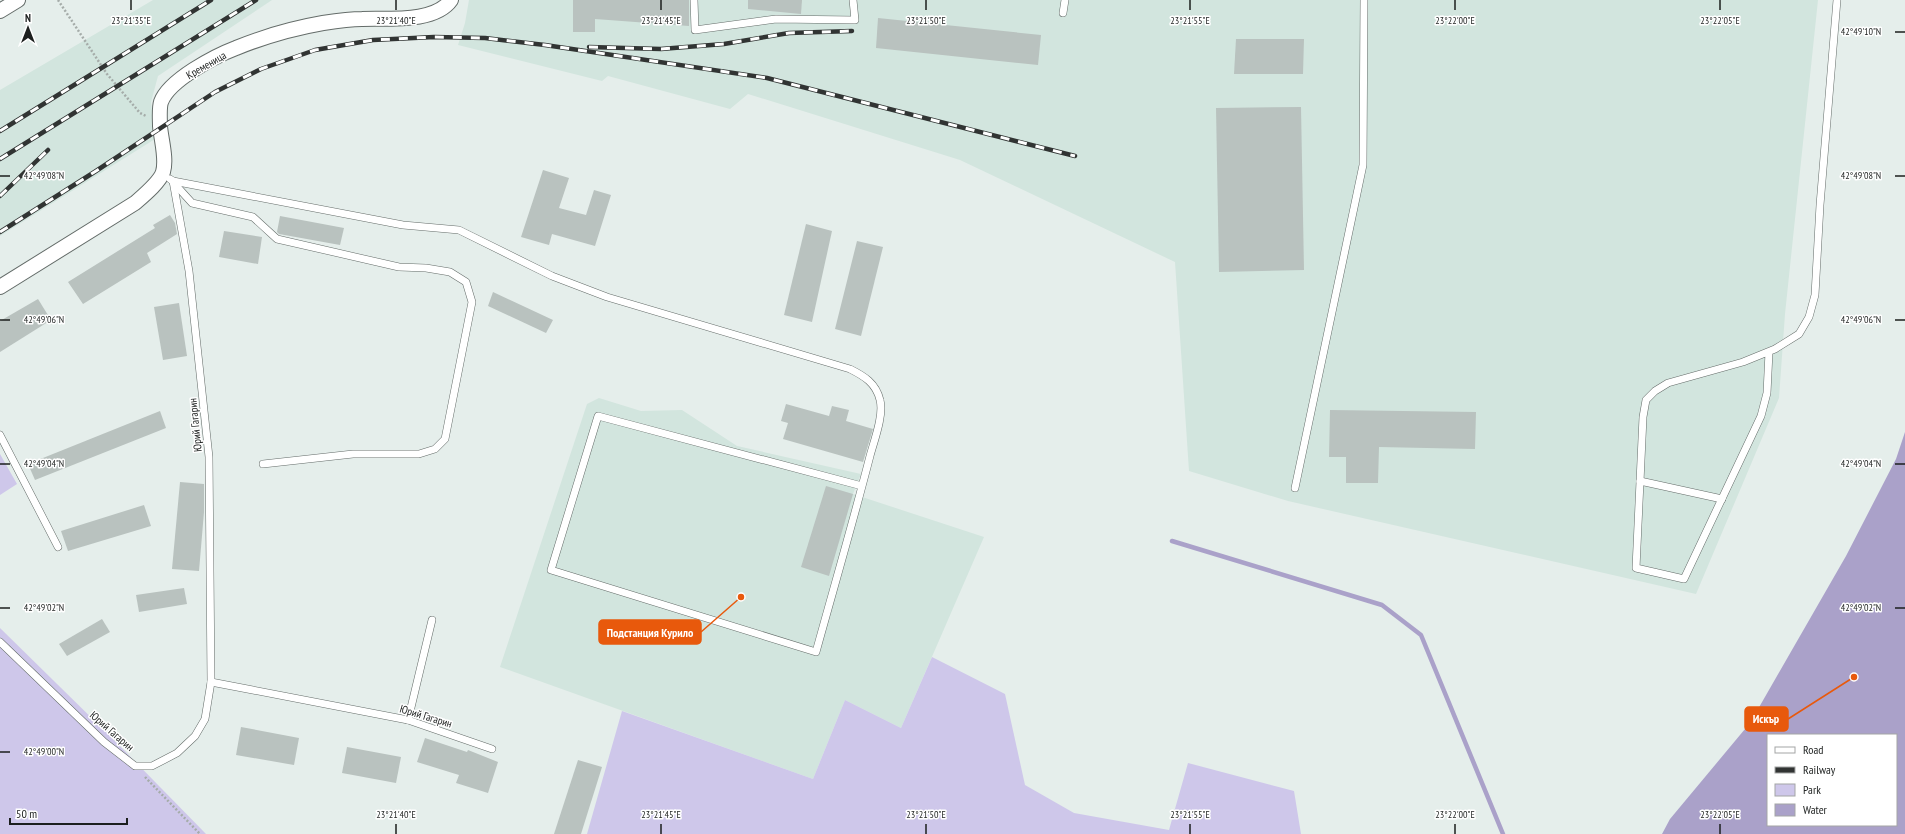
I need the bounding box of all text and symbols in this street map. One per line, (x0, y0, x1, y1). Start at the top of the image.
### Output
north arrow (8, 8, 48, 48)
text: N (25, 11, 31, 25)
text: 23°21'35"E (111, 14, 151, 27)
text: 23°21'40"E (376, 14, 416, 27)
text: 23°21'45"E (641, 14, 681, 27)
text: 23°21'50"E (906, 14, 946, 27)
text: 23°21'55"E (1170, 14, 1210, 27)
text: 23°22'00"E (1435, 14, 1475, 27)
text: 23°22'05"E (1700, 14, 1740, 27)
text: 42°49'10"N (1841, 25, 1881, 38)
street label: Кременица (183, 48, 229, 82)
text: 42°49'08"N (24, 169, 64, 182)
text: 42°49'08"N (1841, 169, 1881, 182)
text: 42°49'06"N (24, 313, 64, 326)
text: 42°49'06"N (1841, 313, 1881, 326)
street label: Юрий Гагарин (185, 397, 205, 453)
text: 42°49'04"N (24, 457, 64, 470)
text: 42°49'04"N (1841, 457, 1881, 470)
text: 42°49'02"N (24, 601, 64, 614)
text: 42°49'02"N (1841, 601, 1881, 614)
callout: Подстанция Курило (599, 620, 701, 644)
text: Подстанция Курило (607, 625, 694, 640)
street label: Юрий Гагарин (398, 701, 454, 731)
callout: Искър (1745, 707, 1788, 731)
street label: Юрий Гагарин (87, 708, 137, 754)
text: Искър (1753, 711, 1780, 726)
legend (1767, 734, 1897, 826)
text: Road (1803, 742, 1823, 757)
text: 42°49'00"N (24, 745, 64, 758)
text: Railway (1803, 762, 1836, 777)
text: Park (1803, 782, 1821, 797)
scale bar (10, 800, 127, 826)
text: Water (1803, 802, 1828, 817)
text: 50 m (16, 806, 37, 821)
text: 23°21'40"E (376, 808, 416, 821)
text: 23°21'45"E (641, 808, 681, 821)
text: 23°21'50"E (906, 808, 946, 821)
text: 23°21'55"E (1170, 808, 1210, 821)
text: 23°22'00"E (1435, 808, 1475, 821)
text: 23°22'05"E (1700, 808, 1740, 821)

